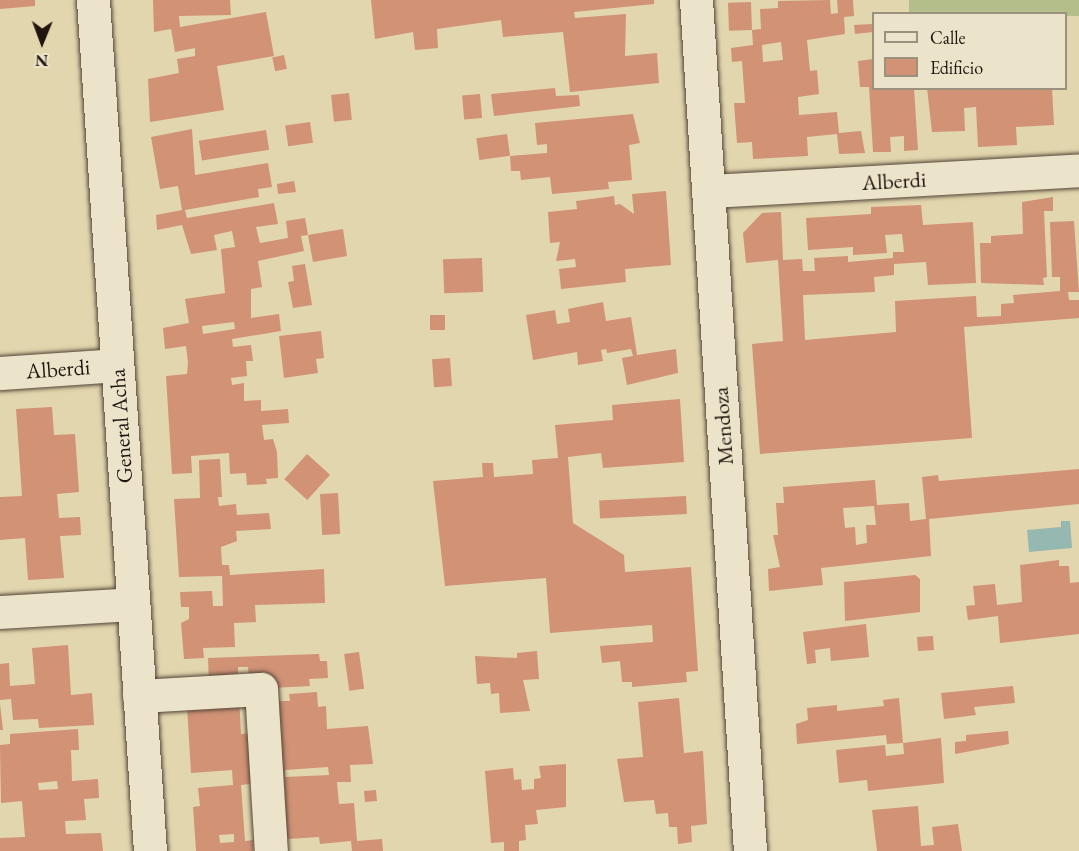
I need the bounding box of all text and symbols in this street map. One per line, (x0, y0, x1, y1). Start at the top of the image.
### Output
north arrow (12, 12, 72, 72)
legend (872, 12, 1067, 90)
text: Calle (930, 26, 966, 49)
text: N (35, 50, 48, 71)
text: Edificio (930, 56, 983, 79)
street label: Alberdi (861, 166, 927, 196)
street label: Alberdi (25, 354, 91, 384)
street label: General Acha (104, 368, 138, 484)
street label: Mendoza (707, 386, 739, 466)

